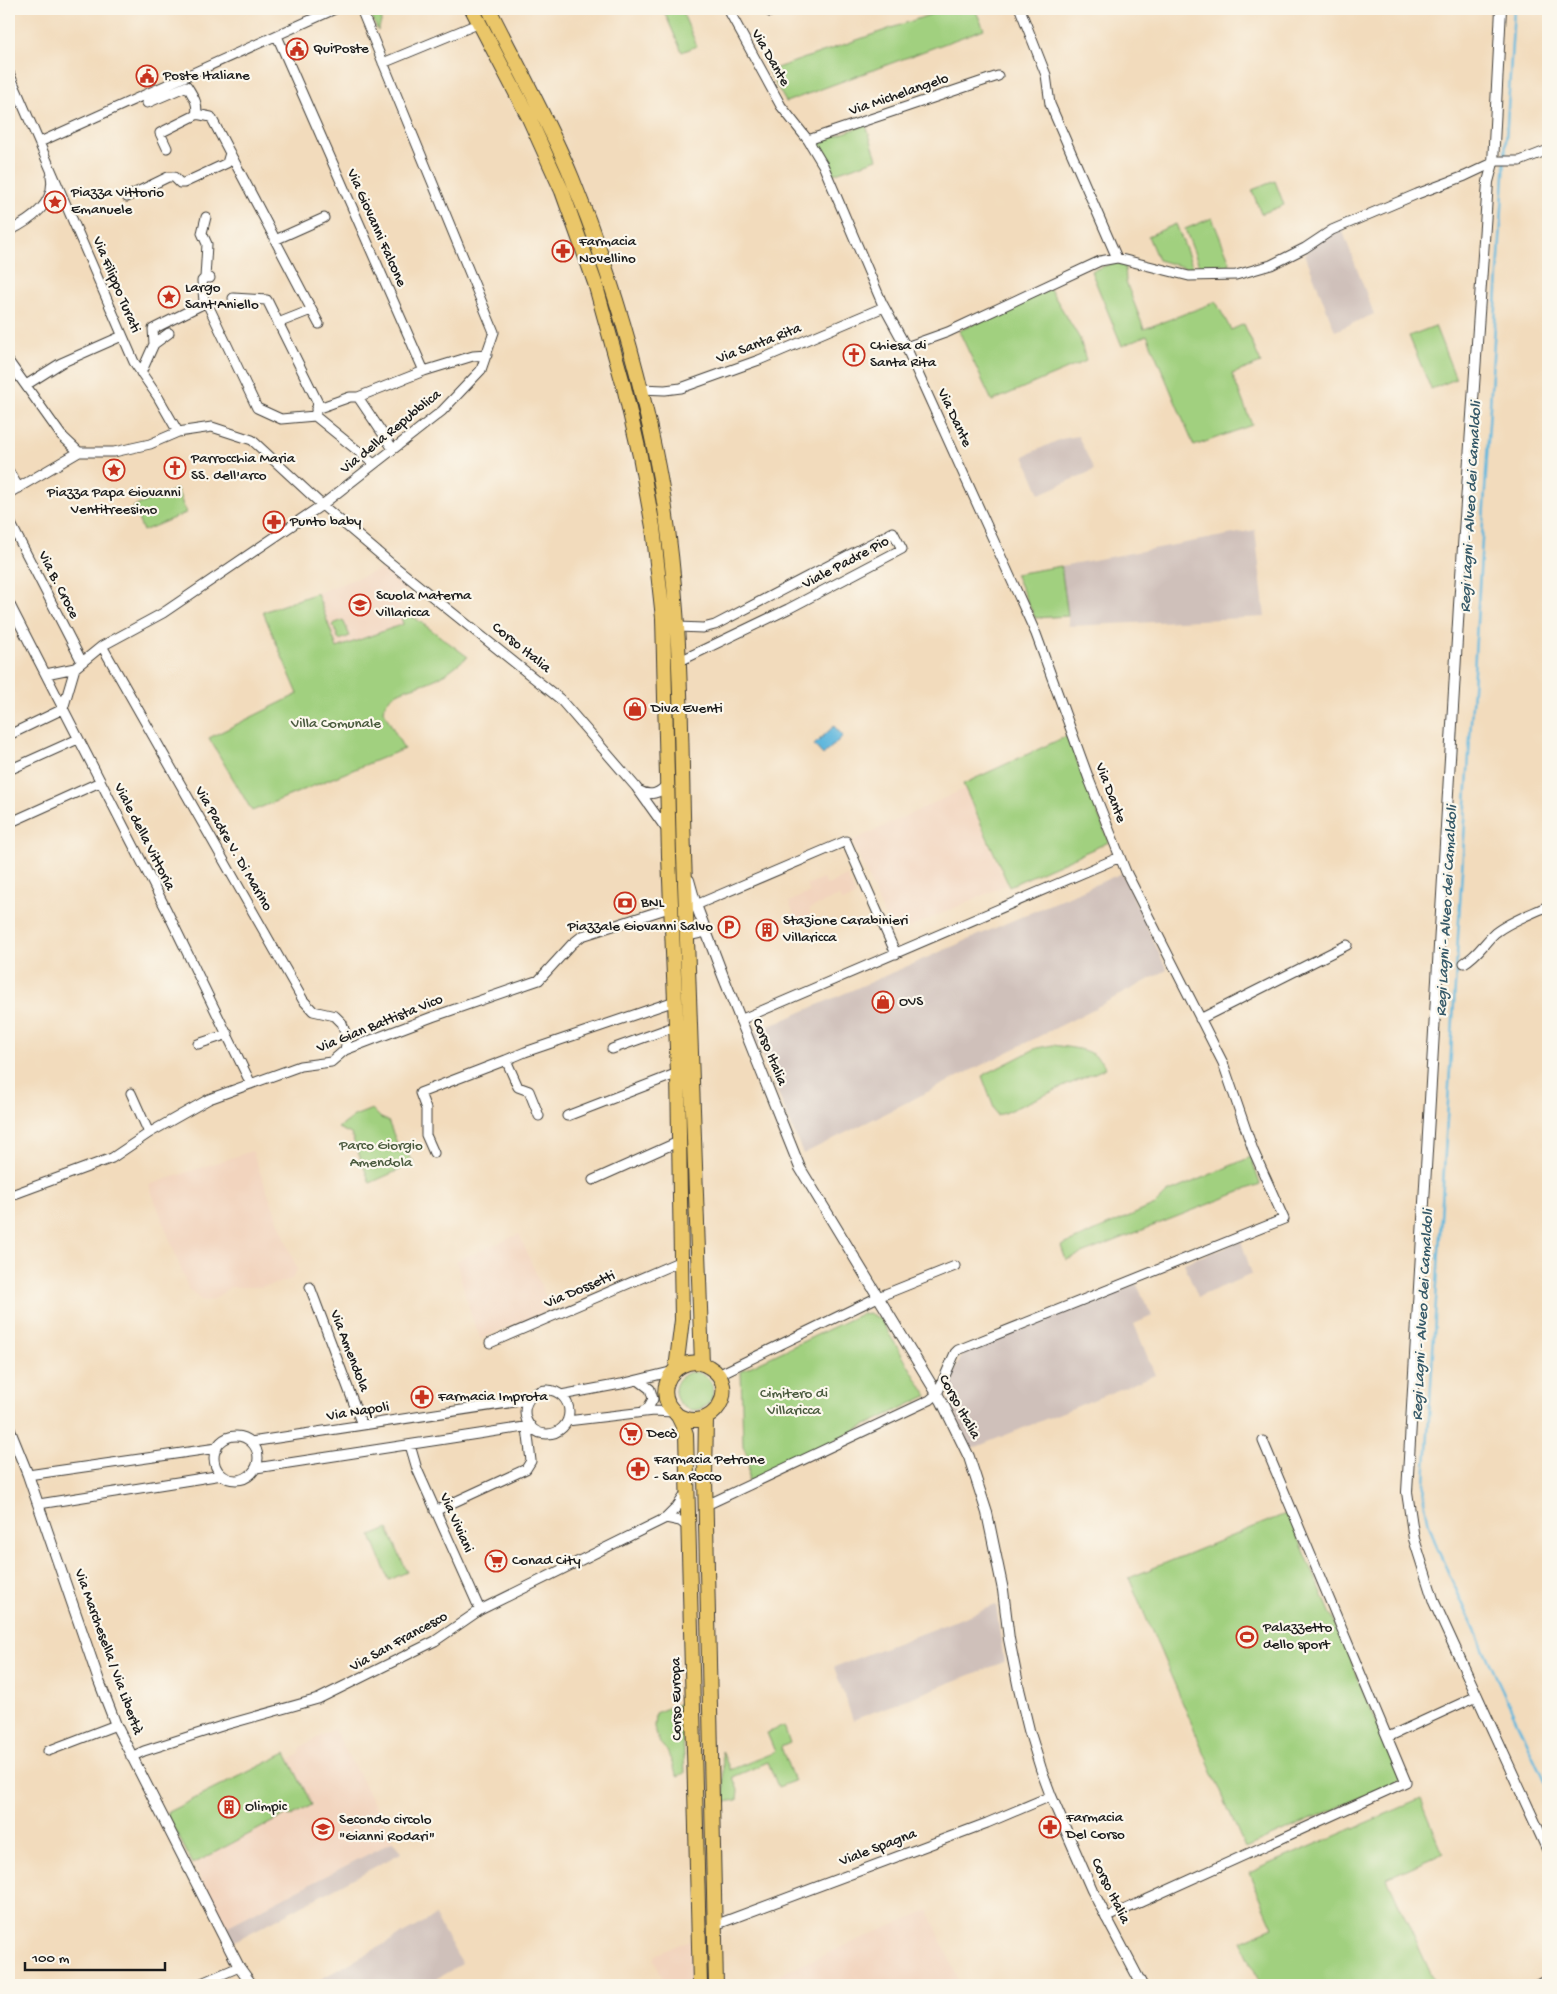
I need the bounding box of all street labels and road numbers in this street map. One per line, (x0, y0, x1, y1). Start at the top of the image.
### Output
street label: Via Dante (746, 26, 794, 90)
street label: Via Michelangelo (846, 69, 951, 121)
street label: Via Giovanni Falcone (342, 165, 410, 290)
street label: Via Filippo Turati (87, 233, 144, 336)
street label: Via Santa Rita (713, 319, 805, 369)
street label: Via della Repubblica (336, 385, 445, 479)
street label: Via Dante (932, 385, 975, 450)
street label: Viale Padre Pio (799, 532, 893, 594)
street label: Via B. Croce (33, 547, 83, 622)
street label: Corso Italia (488, 619, 555, 678)
street label: Via Dante (1090, 760, 1130, 826)
street label: Viale della Vittoria (109, 779, 179, 894)
street label: Via Padre V. Di Marino (189, 783, 276, 915)
street label: Via Gian Battista Vico (313, 990, 446, 1058)
street label: Corso Italia (747, 1016, 791, 1089)
street label: Via Dossetti (541, 1267, 618, 1313)
street label: Via Amendola (325, 1307, 373, 1395)
street label: Corso Italia (934, 1372, 984, 1443)
street label: Via Napoli (324, 1398, 391, 1426)
street label: Via Viviani (434, 1489, 477, 1556)
street label: Via Marchesella / Via Libertà (69, 1566, 147, 1738)
street label: Via San Francesco (346, 1608, 451, 1677)
street label: Corso Europa (667, 1657, 687, 1741)
street label: Viale Spagna (836, 1825, 920, 1871)
street label: Corso Italia (1086, 1855, 1134, 1927)

